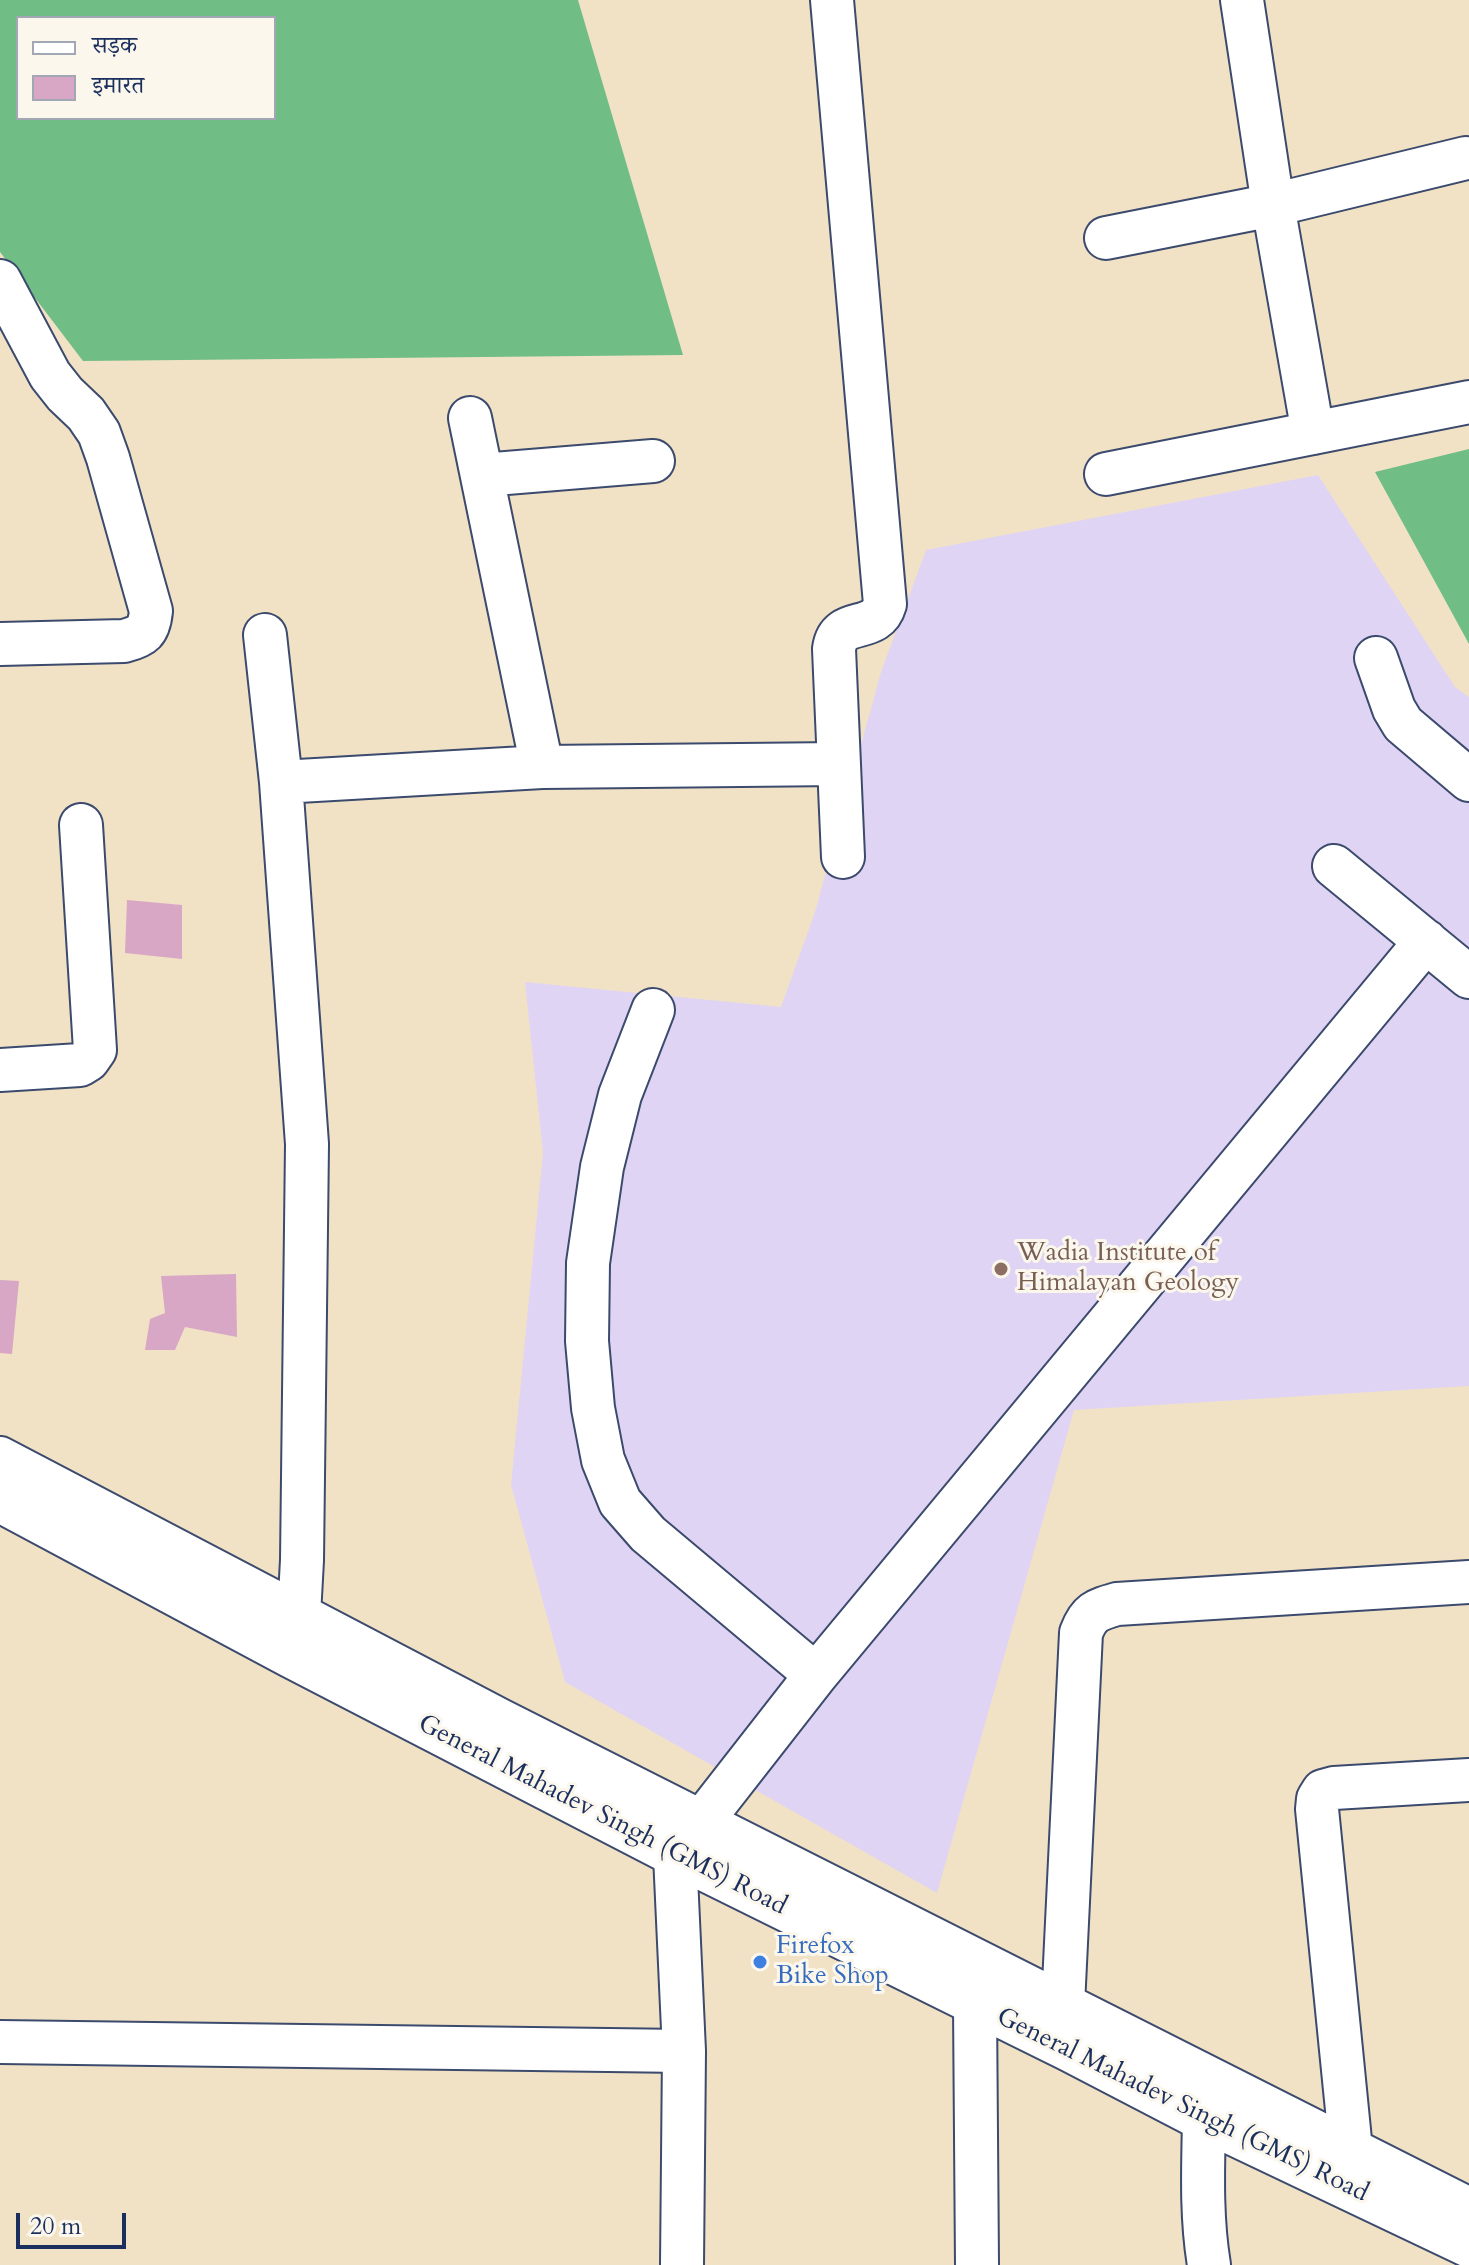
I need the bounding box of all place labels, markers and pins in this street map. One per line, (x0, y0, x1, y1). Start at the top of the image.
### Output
place label: Wadia Institute of Himalayan Geology (1017, 1238, 1239, 1300)
marker: Wadia Institute of Himalayan Geology (992, 1260, 1010, 1278)
place label: Firefox Bike Shop (776, 1931, 889, 1992)
marker: Firefox Bike Shop (751, 1953, 769, 1971)

